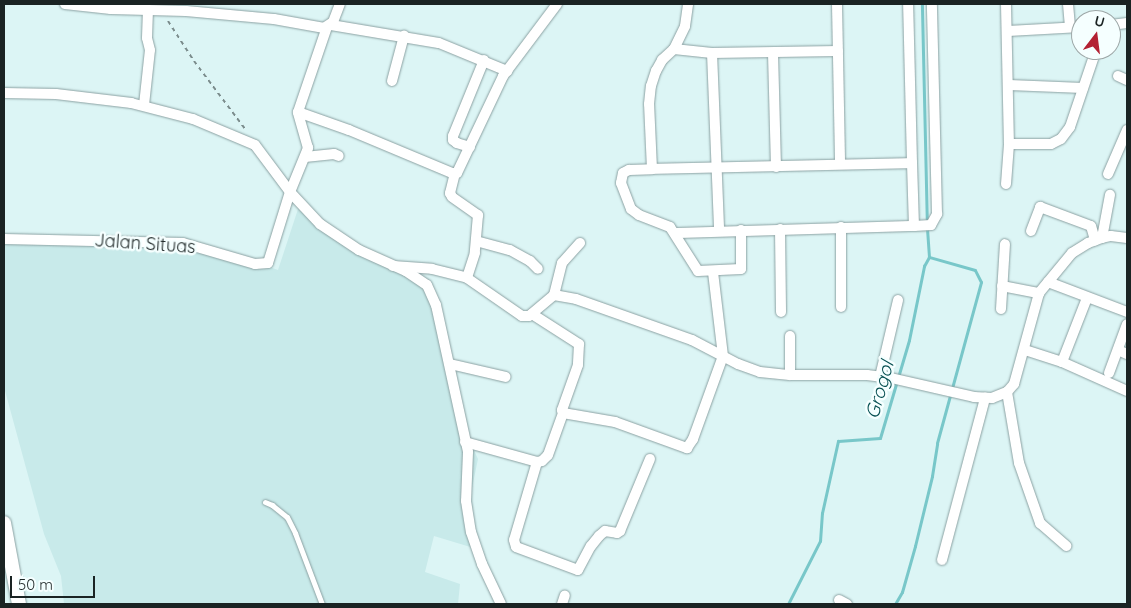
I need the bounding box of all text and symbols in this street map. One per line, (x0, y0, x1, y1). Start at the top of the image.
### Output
north arrow (1071, 10, 1121, 60)
text: U (1093, 12, 1107, 31)
street label: Jalan Situas (94, 230, 196, 258)
water label: Grogol (861, 359, 899, 421)
scale bar (12, 566, 98, 598)
text: 50 m (18, 575, 53, 594)

